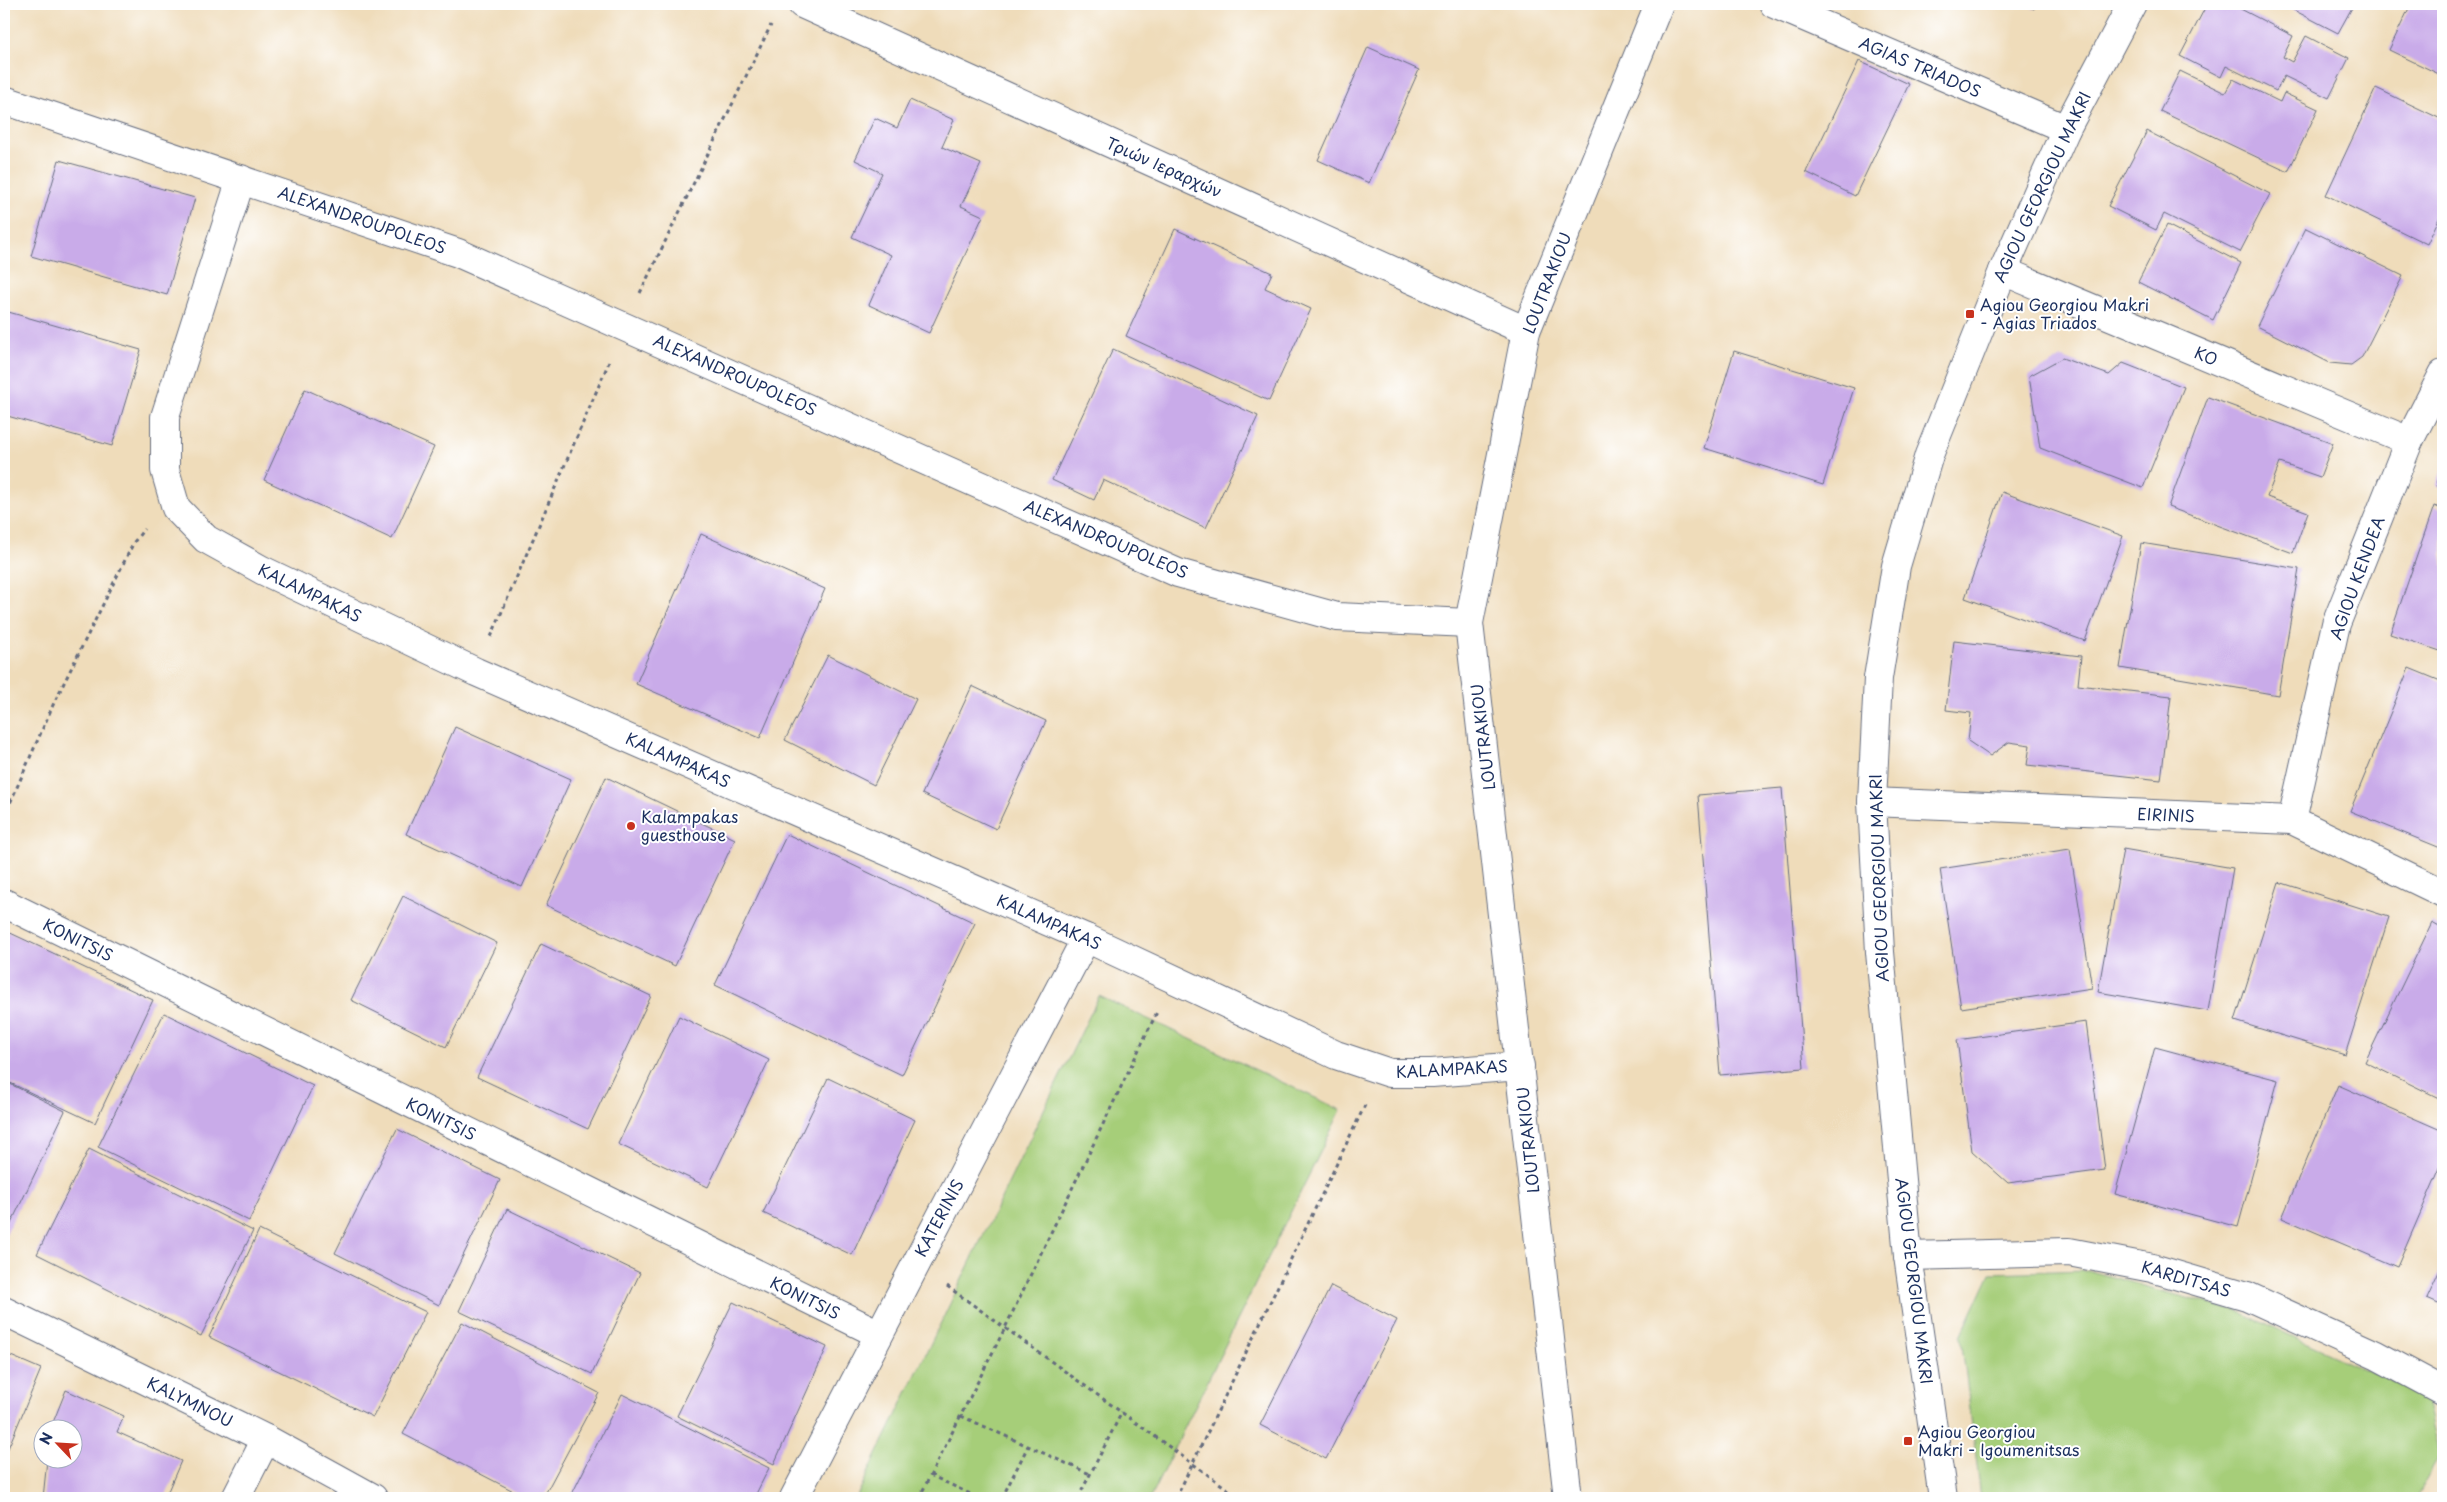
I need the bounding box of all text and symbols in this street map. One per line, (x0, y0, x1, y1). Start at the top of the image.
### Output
street label: AGIAS TRIADOS (1856, 30, 1985, 103)
street label: AGIOU GEORGIOU MAKRI (1986, 87, 2096, 286)
street label: Τριών Ιεραρχών (1103, 130, 1226, 202)
street label: ALEXANDROUPOLEOS (275, 179, 450, 259)
street label: LOUTRAKIOU (1516, 228, 1576, 337)
place label: Agiou Georgiou Makri - Agias Triados (1980, 292, 2149, 334)
marker: Agiou Georgiou Makri - Agias Triados (1964, 308, 1976, 320)
street label: ALEXANDROUPOLEOS (650, 327, 821, 421)
street label: KO (2191, 339, 2222, 371)
street label: ALEXANDROUPOLEOS (1021, 493, 1192, 584)
street label: AGIOU KENDEA (2323, 513, 2389, 643)
street label: KALAMPAKAS (255, 557, 366, 628)
street label: LOUTRAKIOU (1464, 683, 1500, 792)
street label: KALAMPAKAS (622, 725, 735, 793)
street label: AGIOU GEORGIOU MAKRI (1862, 774, 1894, 982)
street label: EIRINIS (2137, 801, 2195, 827)
place label: Kalampakas guesthouse (641, 804, 738, 846)
marker: Kalampakas guesthouse (625, 820, 637, 832)
street label: KALAMPAKAS (993, 887, 1106, 955)
street label: KONITSIS (39, 912, 118, 966)
street label: KALAMPAKAS (1395, 1053, 1509, 1083)
street label: LOUTRAKIOU (1509, 1086, 1545, 1195)
street label: KONITSIS (402, 1091, 481, 1145)
street label: KATERINIS (908, 1175, 969, 1261)
street label: AGIOU GEORGIOU MAKRI (1890, 1176, 1940, 1386)
street label: KARDITSAS (2139, 1254, 2234, 1302)
street label: KONITSIS (766, 1270, 845, 1324)
street label: KALYMNOU (143, 1370, 237, 1432)
place label: Agiou Georgiou Makri - Igoumenitsas (1918, 1419, 2079, 1461)
north arrow (32, 1420, 82, 1470)
text: N (34, 1429, 58, 1448)
marker: Agiou Georgiou Makri - Igoumenitsas (1902, 1435, 1914, 1447)

